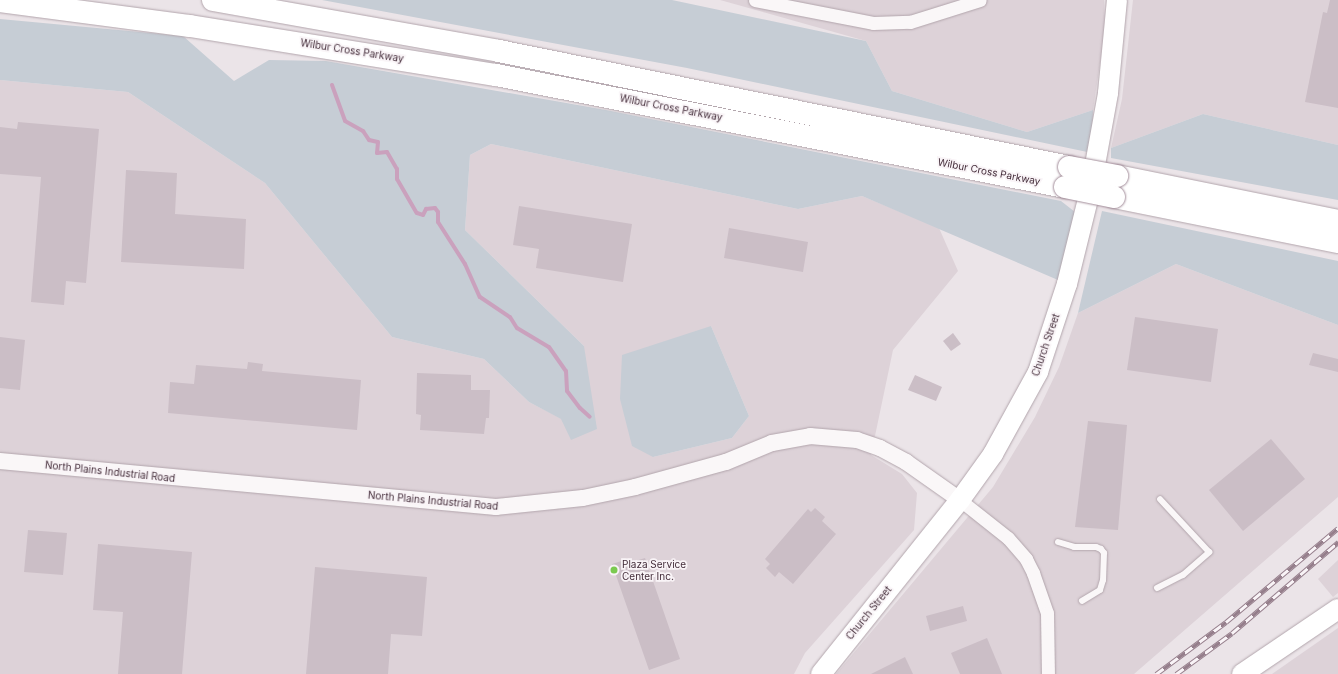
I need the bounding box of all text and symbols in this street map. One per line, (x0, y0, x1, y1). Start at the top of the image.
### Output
street label: Wilbur Cross Parkway (300, 37, 404, 65)
street label: Wilbur Cross Parkway (619, 92, 723, 124)
street label: Wilbur Cross Parkway (937, 156, 1041, 188)
street label: Church Street (1030, 312, 1062, 378)
street label: North Plains Industrial Road (44, 459, 176, 485)
street label: North Plains Industrial Road (367, 489, 499, 513)
place label: Plaza Service Center Inc. (622, 558, 686, 582)
marker: Plaza Service Center Inc. (609, 565, 619, 575)
street label: Church Street (844, 584, 894, 642)

